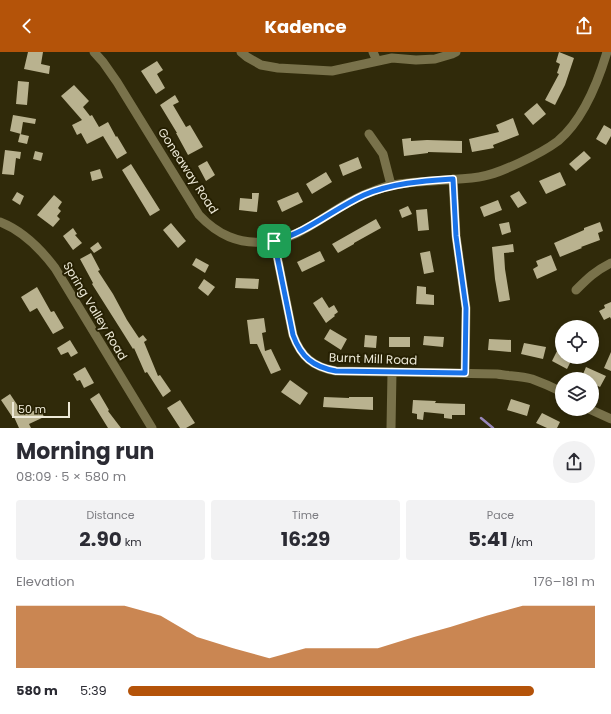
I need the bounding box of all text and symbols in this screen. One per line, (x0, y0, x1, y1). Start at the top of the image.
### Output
text: Kadence (264, 14, 347, 39)
icon: back (16, 15, 38, 37)
icon: share (573, 15, 595, 37)
street label: Goneaway Road (154, 124, 223, 217)
pin (257, 224, 291, 258)
icon: arrive (263, 230, 285, 252)
street label: Spring Valley Road (59, 258, 132, 363)
map controls (555, 320, 599, 416)
button: locate (555, 320, 599, 364)
street label: Burnt Mill Road (329, 348, 417, 369)
button: layers (555, 372, 599, 416)
scale bar (12, 400, 70, 419)
text: 50 m (18, 401, 46, 417)
text: Morning run (16, 436, 154, 467)
button: share (553, 441, 595, 483)
text: 08:09 · 5 × 580 m (16, 467, 126, 486)
text: Distance (86, 507, 135, 523)
text: Time (292, 507, 319, 523)
text: Pace (487, 507, 514, 523)
text: 2.90 (79, 525, 122, 553)
text: 16:29 (281, 525, 330, 553)
text: 5:41 (468, 525, 508, 553)
text: km (122, 534, 142, 550)
text: /km (508, 534, 533, 550)
text: Elevation (16, 572, 75, 591)
text: 176–181 m (533, 572, 595, 591)
text: 580 m (16, 681, 58, 700)
text: 5:39 (80, 681, 107, 700)

